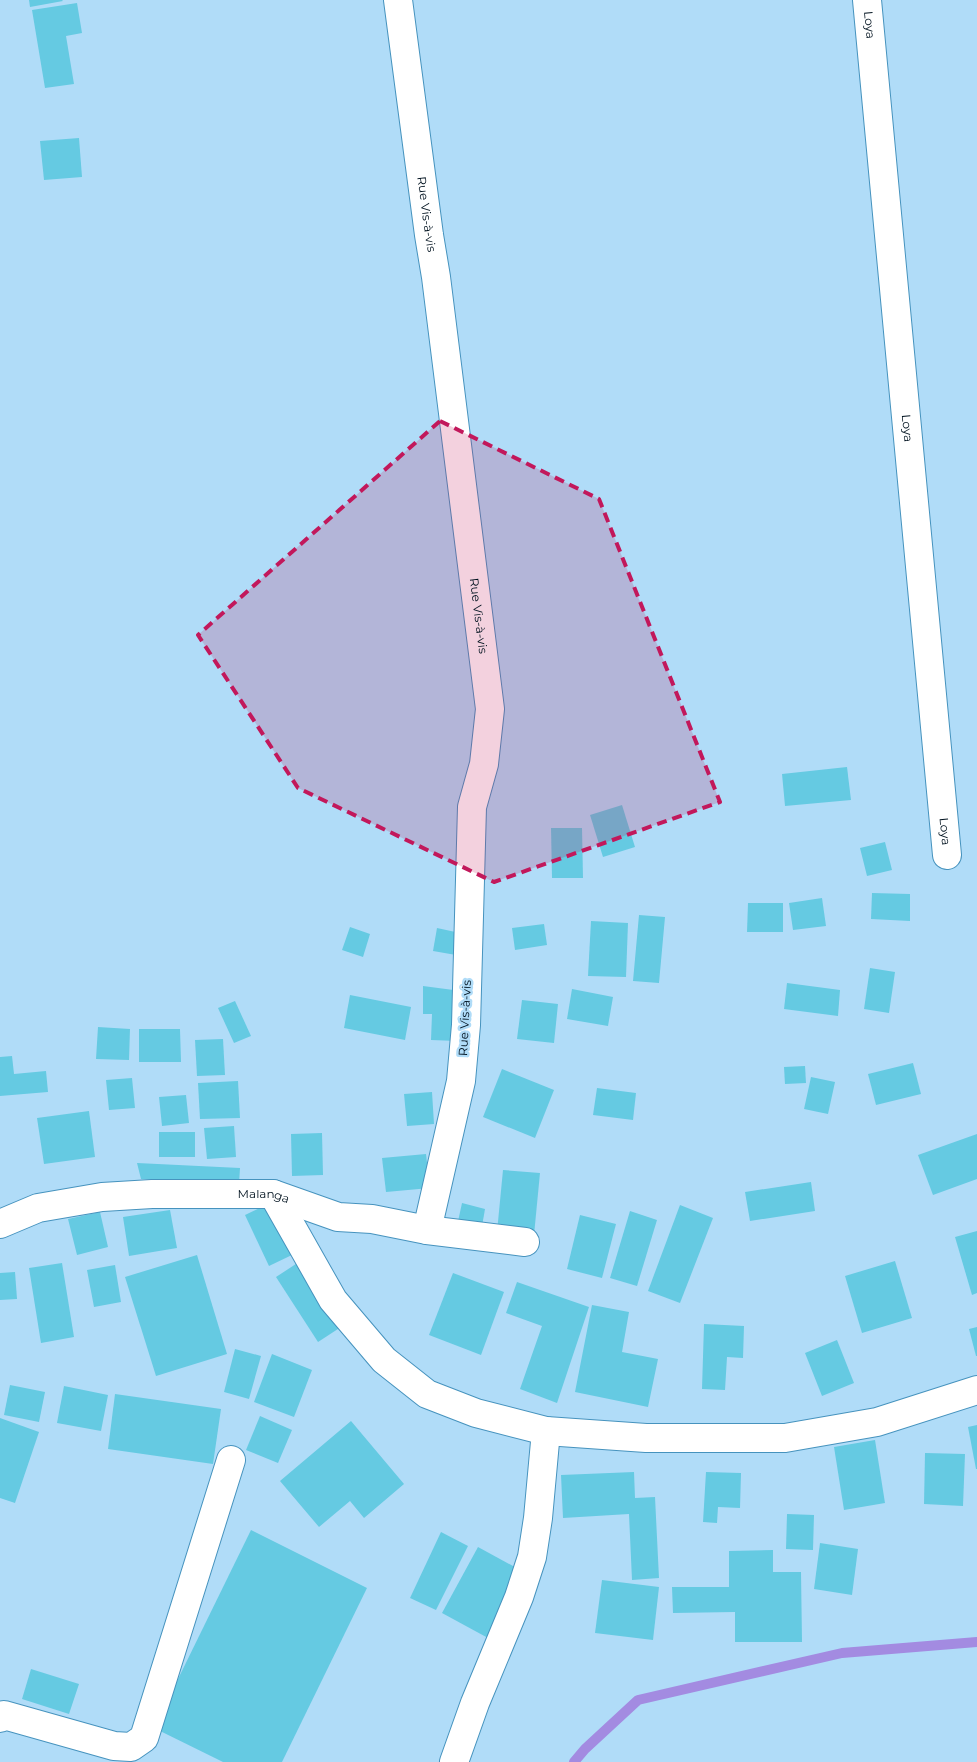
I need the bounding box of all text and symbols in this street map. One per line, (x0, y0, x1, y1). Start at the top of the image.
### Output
street label: Loya (861, 10, 879, 39)
street label: Rue Vis-à-vis (414, 175, 440, 253)
street label: Loya (899, 414, 916, 443)
street label: Rue Vis-à-vis (467, 577, 491, 655)
street label: Loya (937, 817, 954, 846)
street label: Rue Vis-à-vis (455, 979, 474, 1056)
street label: Malanga (238, 1186, 292, 1206)

